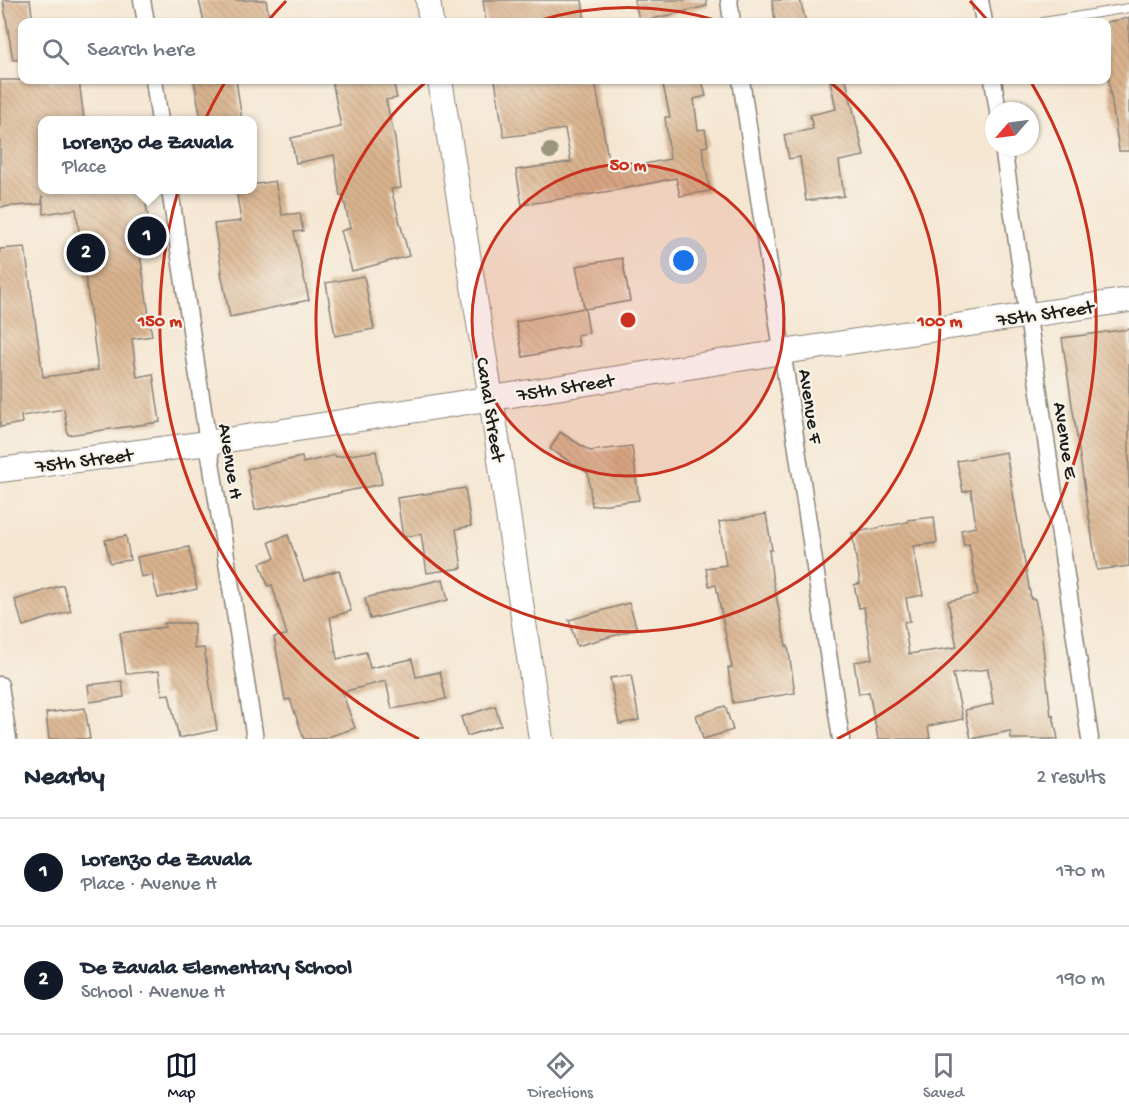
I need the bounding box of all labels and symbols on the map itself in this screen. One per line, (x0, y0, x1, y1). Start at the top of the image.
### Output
north arrow (985, 102, 1039, 156)
text: 50 m (610, 156, 647, 177)
pin: 1 (128, 214, 166, 258)
pin: 2 (66, 230, 106, 276)
your location (669, 246, 698, 275)
street label: 75th Street (994, 297, 1097, 334)
centre of rings (618, 310, 638, 330)
text: 150 m (137, 312, 182, 333)
text: 100 m (917, 312, 963, 333)
street label: Canal Street (469, 356, 508, 465)
street label: Avenue F (791, 368, 826, 447)
street label: 75th Street (514, 370, 618, 409)
street label: Avenue E (1046, 401, 1081, 482)
street label: Avenue H (211, 422, 246, 502)
street label: 75th Street (33, 445, 136, 480)

